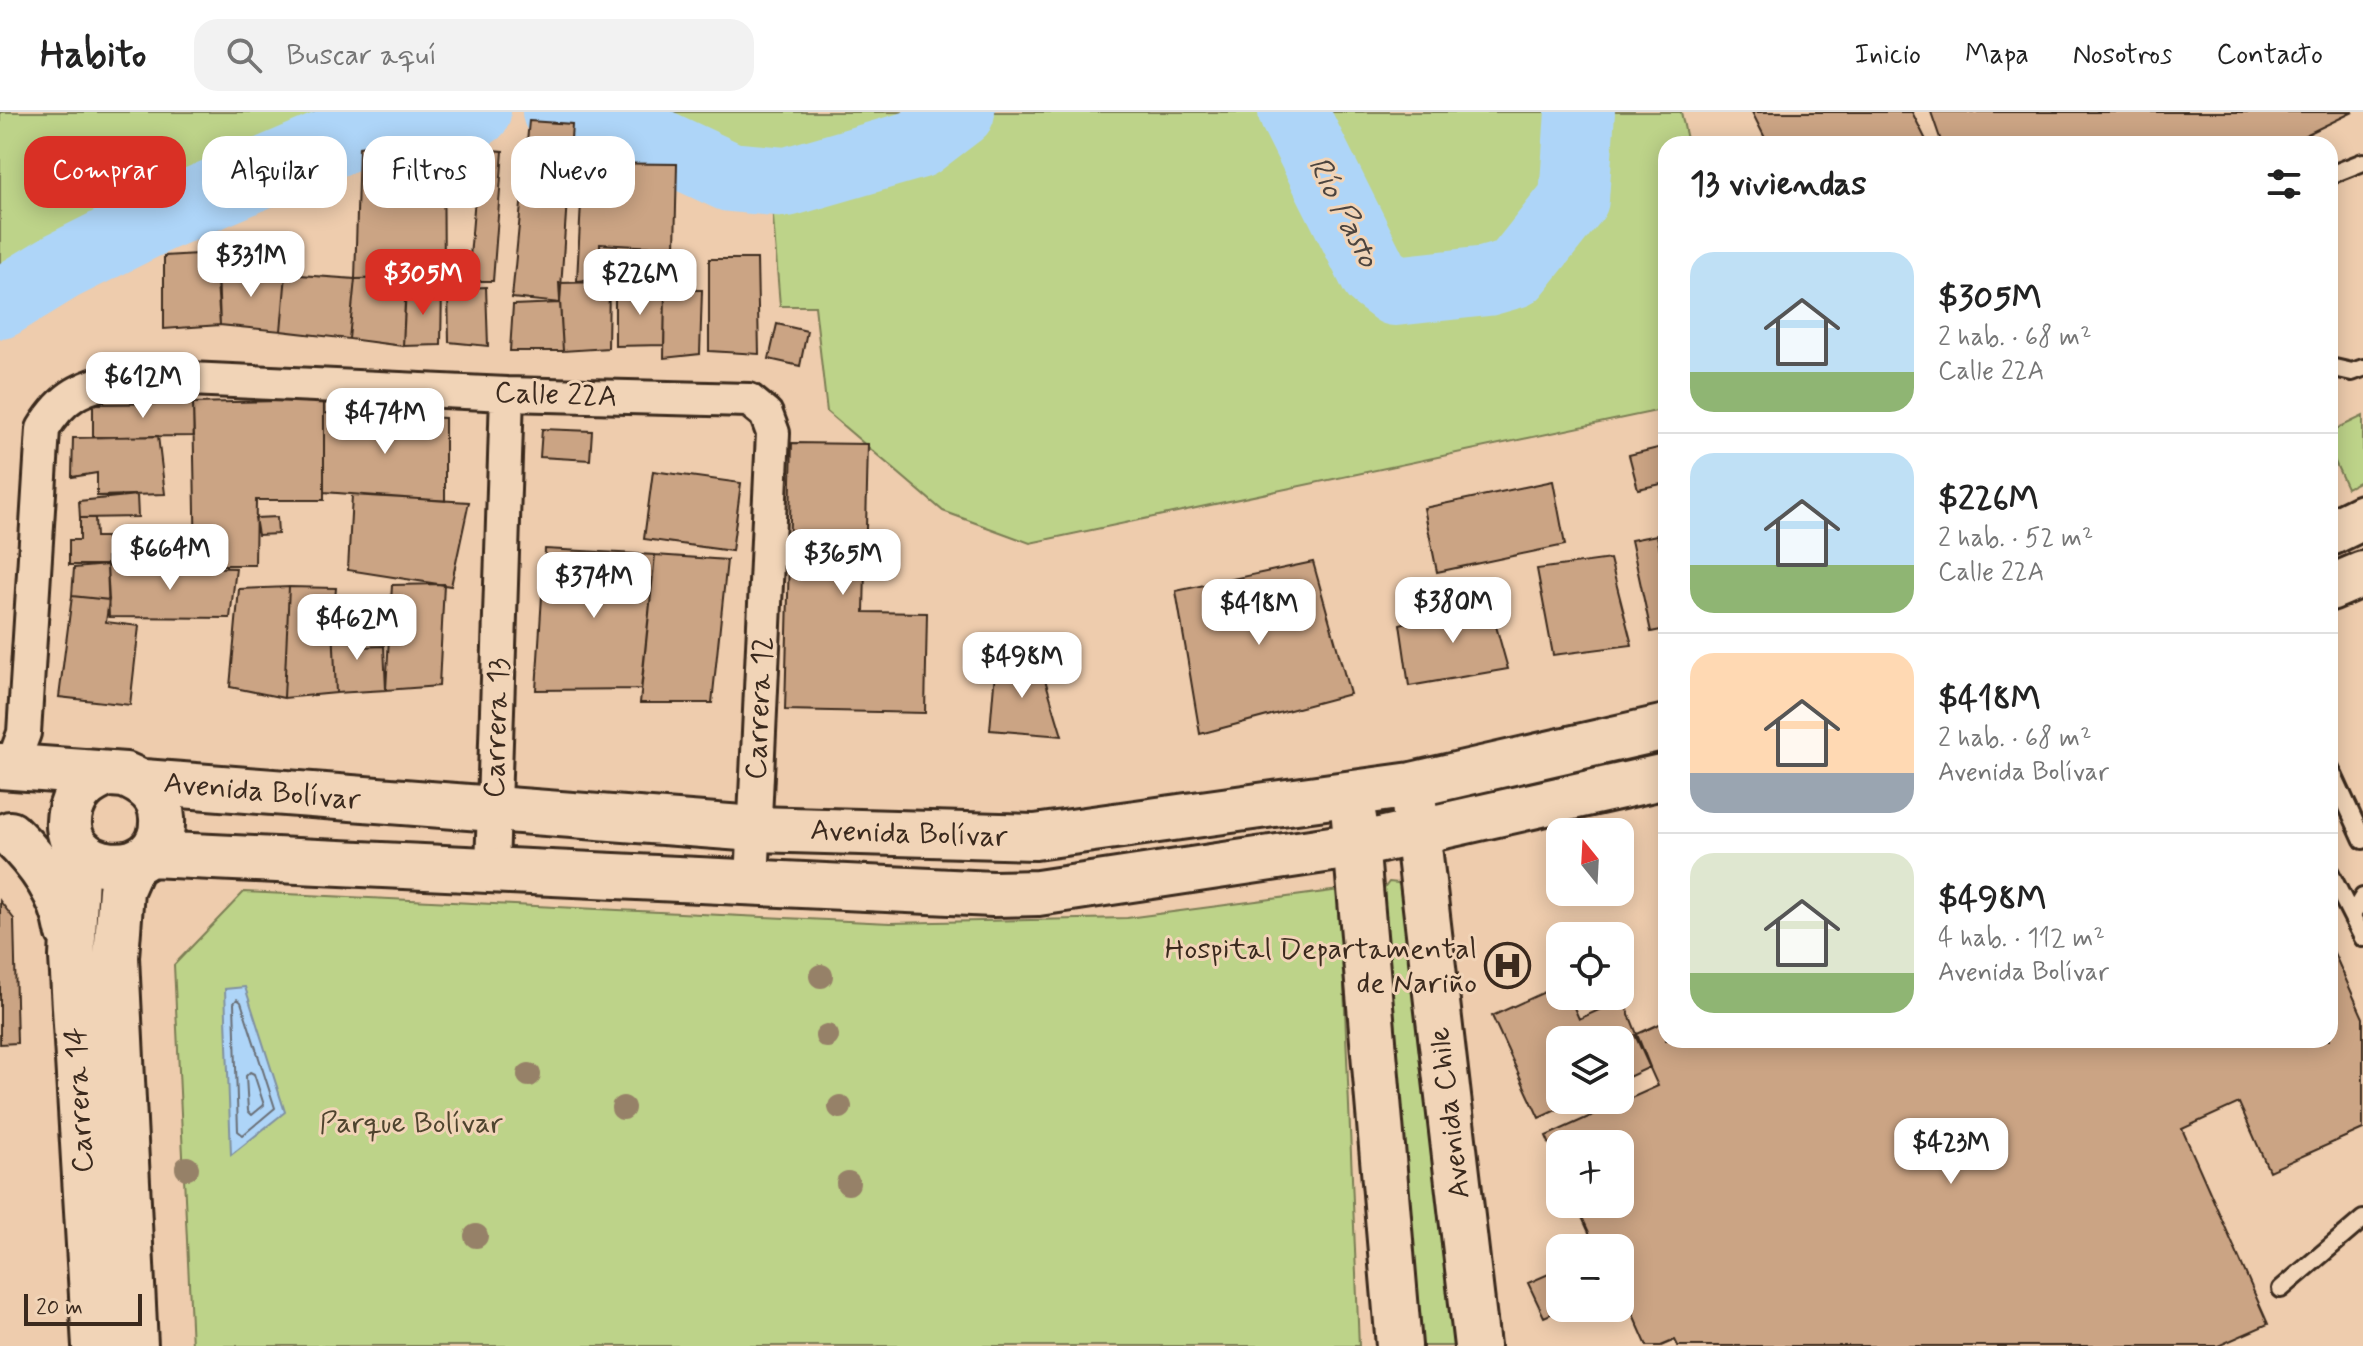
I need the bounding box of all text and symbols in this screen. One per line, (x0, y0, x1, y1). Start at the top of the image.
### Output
search box (194, 19, 754, 91)
text: Habito (40, 31, 146, 80)
icon: search (222, 33, 266, 77)
text: Buscar aquí (286, 36, 437, 75)
text: Inicio (1854, 37, 1921, 74)
text: Mapa (1965, 37, 2029, 74)
text: Nosotros (2073, 37, 2172, 74)
text: Contacto (2216, 37, 2323, 74)
chip: Comprar (24, 136, 186, 208)
chip: Alquilar (202, 136, 347, 208)
chip: Filtros (363, 136, 495, 208)
chip: Nuevo (511, 136, 635, 208)
water label: Río Pasto (1297, 149, 1389, 276)
text: 13 viviendas (1690, 162, 1866, 207)
icon: filters (2262, 162, 2306, 206)
pin: $331M (195, 231, 307, 299)
text: $331M (216, 240, 286, 274)
pin: $305M (367, 249, 479, 317)
pin: $226M (584, 249, 696, 317)
text: $305M (383, 258, 463, 292)
text: $226M (602, 258, 678, 292)
text: $305M (1938, 276, 2042, 321)
icon: home (1754, 284, 1850, 380)
text: 2 hab. · 68 m² (1938, 321, 2092, 355)
pin: $612M (87, 352, 199, 420)
text: Calle 22A (1938, 355, 2044, 389)
text: $612M (104, 361, 182, 395)
street label: Calle 22A (494, 373, 618, 417)
pin: $474M (329, 388, 441, 456)
text: $474M (344, 397, 426, 431)
text: $226M (1938, 477, 2038, 522)
icon: home (1754, 485, 1850, 581)
text: 2 hab. · 52 m² (1938, 522, 2093, 556)
pin: $664M (114, 524, 226, 592)
pin: $365M (787, 529, 899, 597)
text: $664M (129, 533, 211, 567)
text: $365M (804, 538, 882, 572)
pin: $374M (538, 552, 650, 620)
text: Calle 22A (1938, 556, 2044, 590)
text: $374M (555, 561, 633, 595)
pin: $380M (1397, 577, 1509, 645)
pin: $418M (1203, 579, 1315, 647)
text: $380M (1413, 586, 1493, 620)
text: $418M (1220, 588, 1298, 622)
pin: $462M (301, 594, 413, 662)
text: $462M (315, 603, 399, 637)
pin: $498M (966, 632, 1078, 700)
street label: Carrera 12 (737, 635, 783, 781)
text: $498M (981, 641, 1063, 675)
street label: Carrera 13 (475, 657, 519, 799)
text: $418M (1938, 677, 2041, 722)
icon: home (1754, 685, 1850, 781)
text: 2 hab. · 68 m² (1938, 722, 2092, 756)
text: Avenida Bolívar (1938, 756, 2109, 790)
street label: Avenida Bolívar (162, 764, 363, 820)
street label: Avenida Bolívar (810, 811, 1009, 857)
north arrow (1546, 818, 1634, 906)
map controls (1546, 818, 1634, 1322)
text: $498M (1938, 877, 2046, 922)
icon: home (1754, 885, 1850, 981)
button: locate (1546, 922, 1634, 1010)
text: 4 hab. · 112 m² (1938, 922, 2105, 956)
place label: Hospital Departamental de Nariño (1165, 930, 1477, 1003)
hospital icon: Hospital Departamental de Nariño (1484, 942, 1532, 990)
text: Avenida Bolívar (1938, 956, 2109, 990)
street label: Avenida Chile (1420, 1025, 1480, 1201)
street label: Carrera 14 (57, 1026, 103, 1174)
button: layers (1546, 1026, 1634, 1114)
park label: Parque Bolívar (319, 1104, 503, 1143)
pin: $423M (1895, 1118, 2007, 1186)
text: $423M (1912, 1127, 1990, 1161)
button: + (1546, 1130, 1634, 1218)
button: − (1546, 1234, 1634, 1322)
scale bar (24, 1290, 142, 1326)
text: 20 m (36, 1294, 83, 1322)

